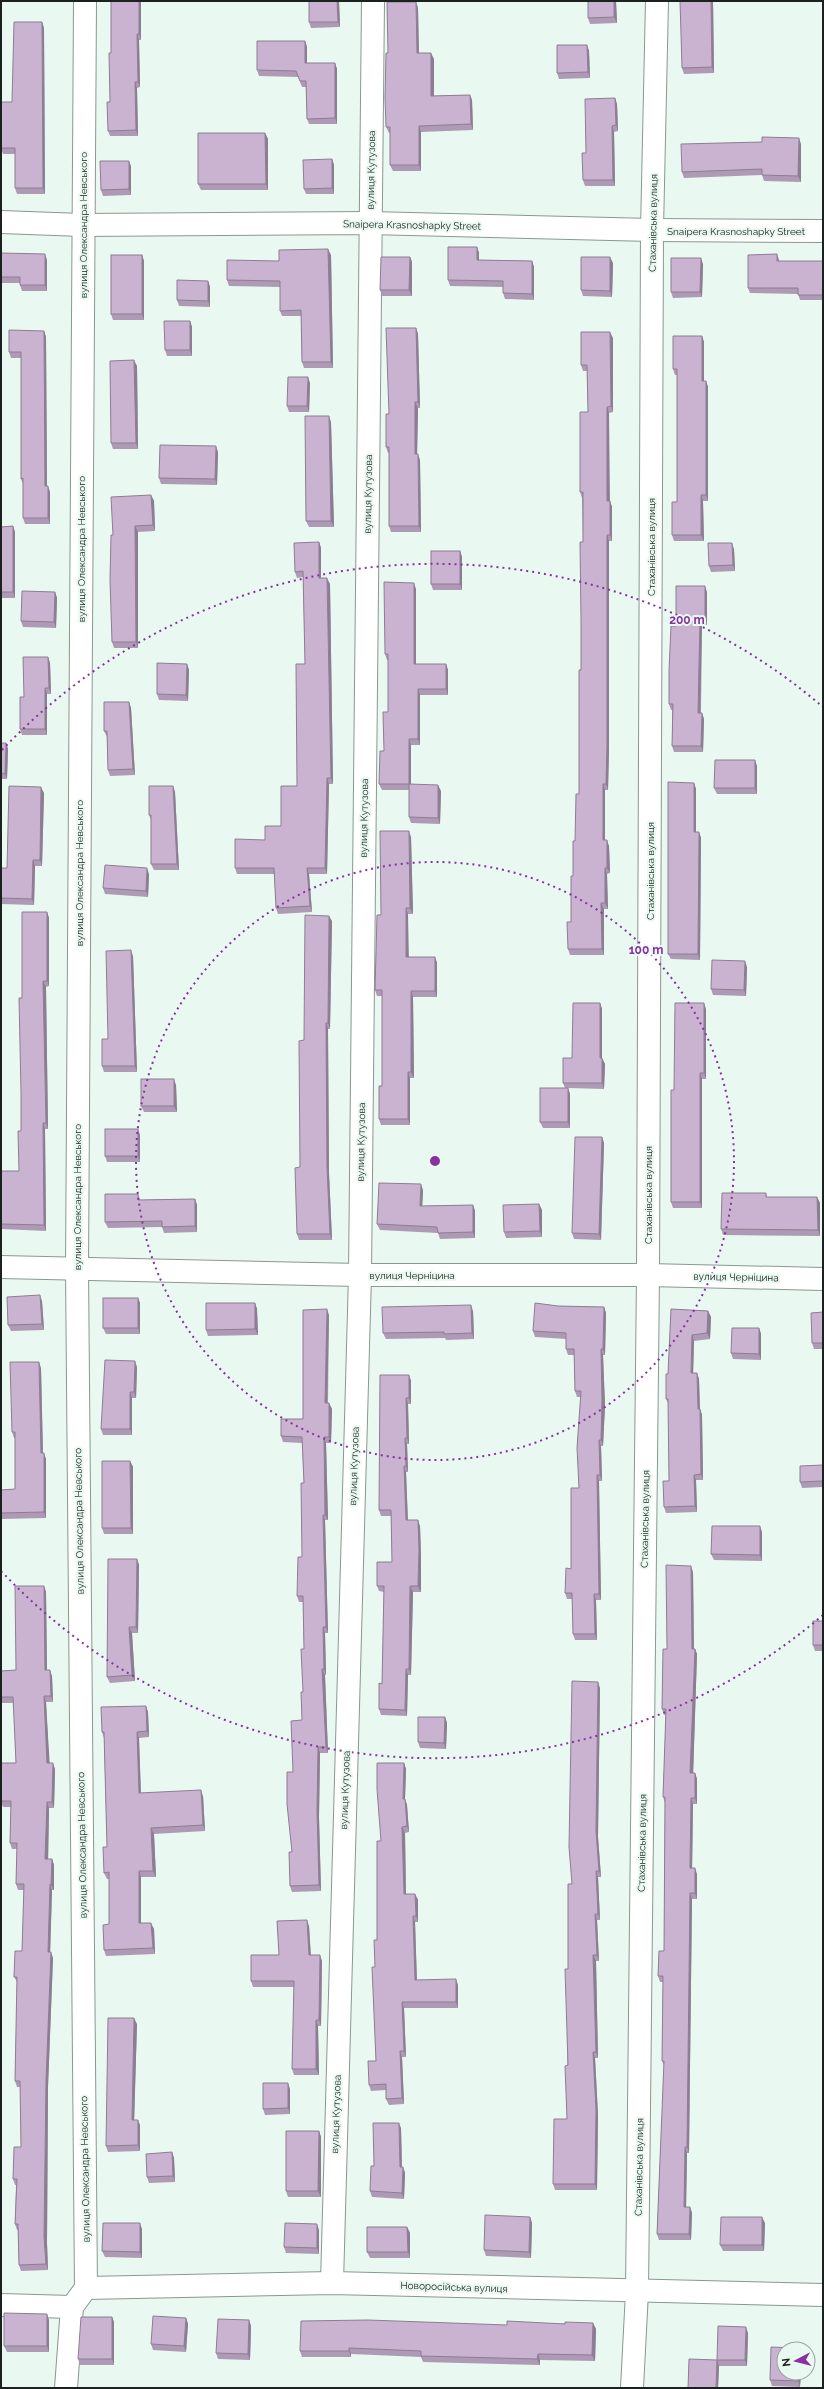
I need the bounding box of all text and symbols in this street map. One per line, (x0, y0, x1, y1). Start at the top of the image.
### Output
street label: вулиця Кутузова (365, 130, 377, 210)
street label: вулиця Олександра Невського (78, 152, 89, 298)
street label: Стаханівська вулиця (647, 174, 659, 272)
street label: Snaipera Krasnoshapky Street (343, 218, 482, 232)
street label: Snaipera Krasnoshapky Street (667, 226, 806, 237)
street label: вулиця Кутузова (362, 454, 374, 534)
street label: вулиця Олександра Невського (76, 476, 87, 622)
street label: Стаханівська вулиця (646, 498, 657, 596)
text: 200 m (669, 613, 705, 627)
street label: вулиця Кутузова (358, 778, 370, 858)
street label: вулиця Олександра Невського (74, 800, 85, 946)
street label: Стаханівська вулиця (645, 822, 656, 920)
text: 100 m (629, 943, 663, 957)
street label: вулиця Кутузова (355, 1102, 367, 1182)
street label: вулиця Олександра Невського (72, 1124, 83, 1270)
street label: Стаханівська вулиця (643, 1146, 654, 1244)
centre of rings (428, 1154, 442, 1168)
street label: вулиця Черніцина (369, 1270, 455, 1281)
street label: вулиця Черніцина (693, 1271, 779, 1283)
street label: вулиця Кутузова (347, 1426, 361, 1506)
street label: вулиця Олександра Невського (72, 1448, 86, 1594)
street label: Стаханівська вулиця (639, 1470, 651, 1568)
street label: вулиця Кутузова (338, 1750, 352, 1830)
street label: вулиця Олександра Невського (75, 1772, 89, 1918)
street label: Стаханівська вулиця (636, 1794, 648, 1892)
street label: вулиця Кутузова (329, 2074, 343, 2154)
street label: вулиця Олександра Невського (78, 2096, 92, 2242)
street label: Стаханівська вулиця (633, 2118, 645, 2216)
street label: Новоросійська вулиця (400, 2280, 508, 2294)
north arrow (776, 2341, 816, 2381)
text: N (780, 2357, 794, 2367)

